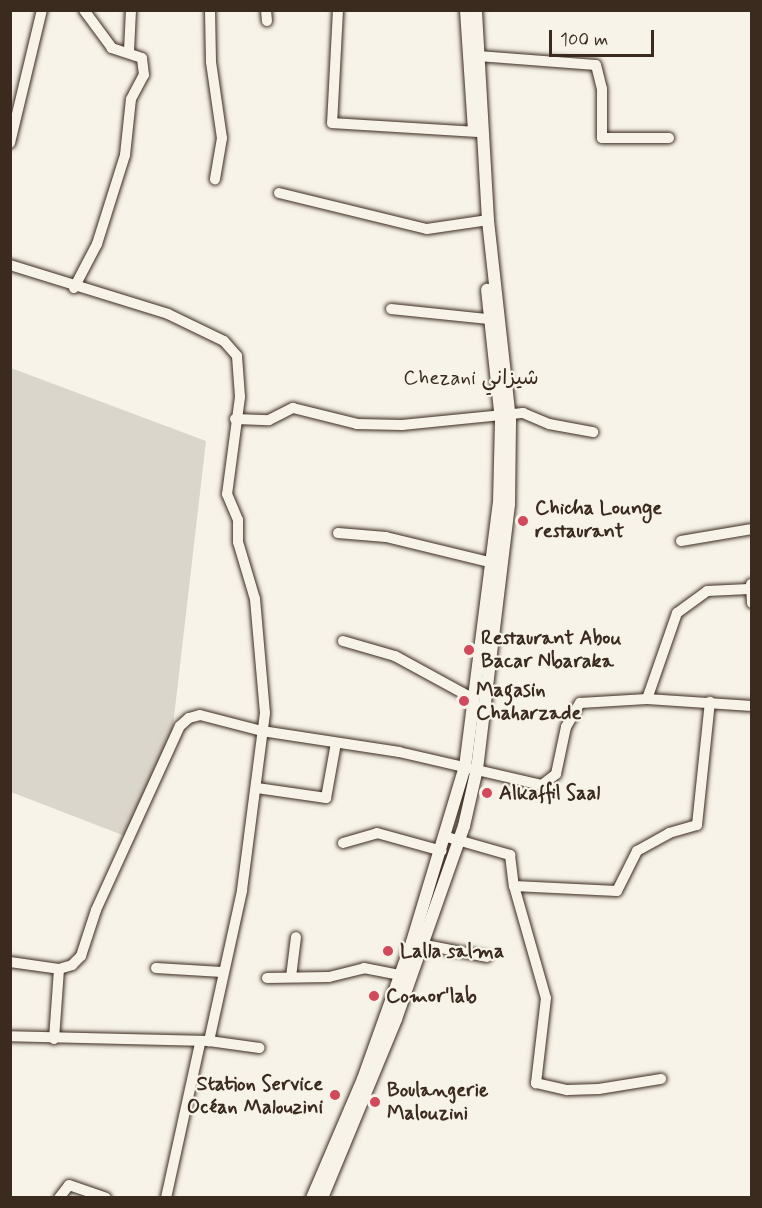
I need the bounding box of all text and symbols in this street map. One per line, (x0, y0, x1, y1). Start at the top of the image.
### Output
scale bar (552, 18, 657, 56)
text: 100 m (560, 28, 608, 52)
district label: Chezani شيزاني (403, 365, 539, 391)
place label: Chicha Lounge restaurant (535, 497, 658, 544)
marker: Chicha Lounge restaurant (516, 514, 530, 528)
place label: Restaurant Abou Bacar Nbaraka (481, 626, 621, 673)
marker: Restaurant Abou Bacar Nbaraka (462, 643, 476, 657)
place label: Magasin Chaharzade (476, 678, 581, 725)
marker: Magasin Chaharzade (457, 694, 471, 708)
place label: Alkaffil Saal (499, 781, 602, 805)
marker: Alkaffil Saal (480, 786, 494, 800)
place label: Lalla salma (400, 939, 502, 963)
marker: Lalla salma (381, 944, 395, 958)
place label: Comor'lab (386, 984, 477, 1008)
marker: Comor'lab (367, 989, 381, 1003)
place label: Station Service Océan Malouzini (185, 1072, 323, 1119)
place label: Boulangerie Malouzini (387, 1078, 488, 1125)
marker: Station Service Océan Malouzini (328, 1088, 342, 1102)
marker: Boulangerie Malouzini (368, 1095, 382, 1109)

